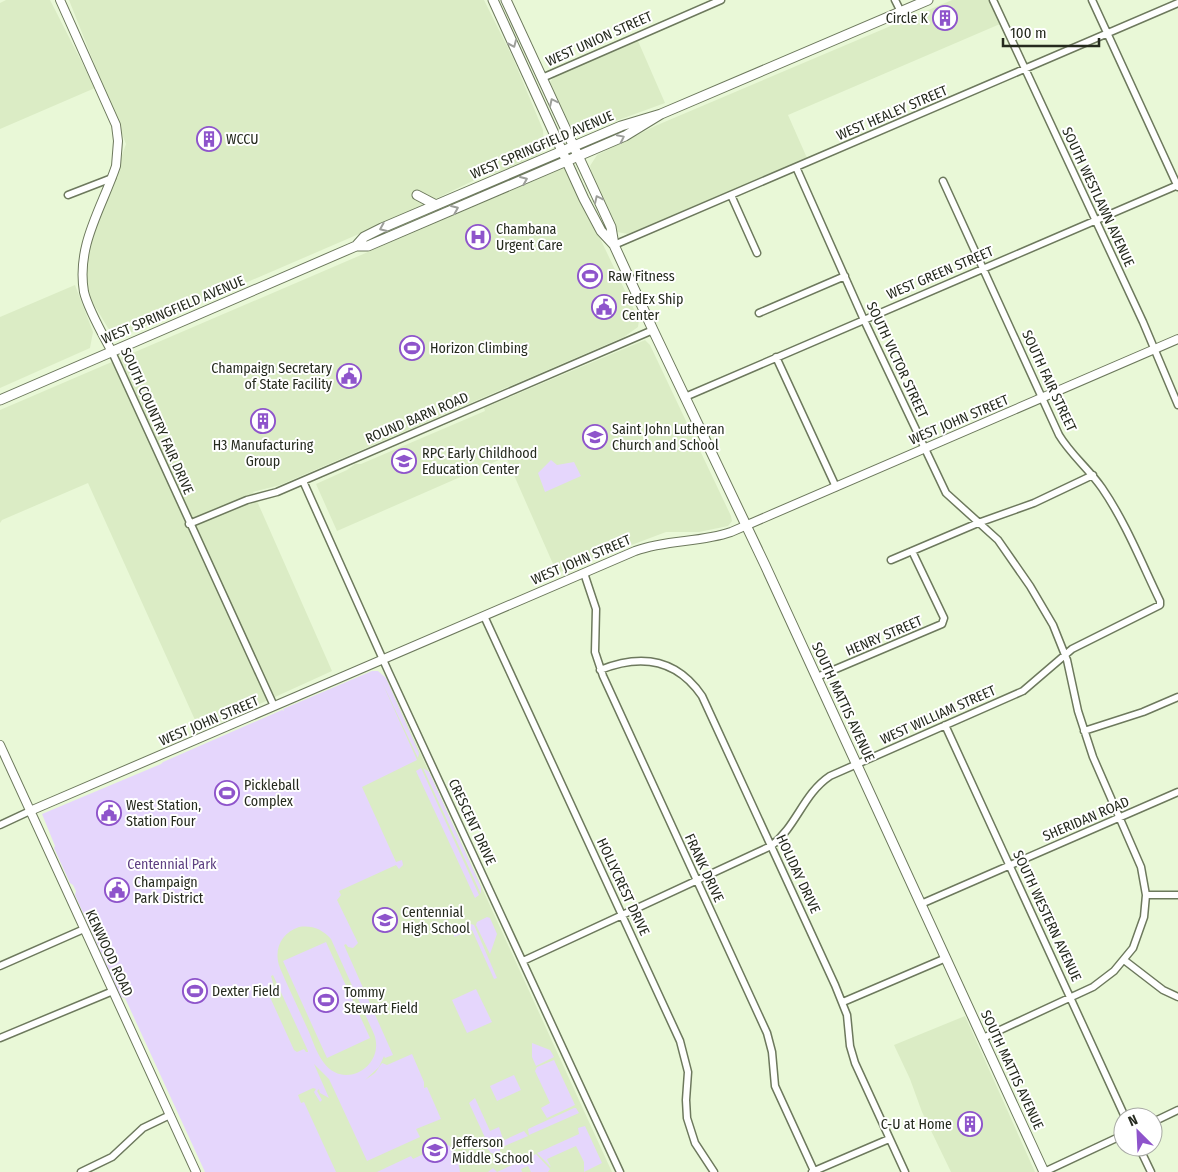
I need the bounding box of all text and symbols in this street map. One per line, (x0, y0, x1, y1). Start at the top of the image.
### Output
building icon: Circle K (932, 5, 958, 31)
street label: WEST UNION STREET (543, 8, 655, 70)
place label: Circle K (886, 10, 929, 27)
scale bar (1003, 15, 1099, 47)
text: 100 m (1010, 24, 1047, 42)
one-way arrow (506, 39, 517, 48)
street label: WEST HEALEY STREET (834, 82, 951, 144)
one-way arrow (549, 98, 560, 107)
street label: WEST SPRINGFIELD AVENUE (468, 107, 616, 183)
street label: SOUTH WESTLAWN AVENUE (1058, 124, 1138, 270)
building icon: WCCU (196, 126, 222, 152)
place label: WCCU (226, 131, 259, 148)
one-way arrow (616, 134, 625, 144)
one-way arrow (519, 176, 528, 186)
one-way arrow (594, 195, 604, 204)
one-way arrow (450, 205, 459, 216)
one-way arrow (379, 221, 388, 232)
place label: Chambana Urgent Care (496, 221, 563, 254)
hospital icon: Chambana Urgent Care (465, 224, 491, 250)
street label: WEST GREEN STREET (884, 243, 996, 303)
sports icon: Raw Fitness (577, 263, 603, 289)
place label: Raw Fitness (608, 268, 675, 285)
street label: WEST SPRINGFIELD AVENUE (99, 272, 247, 348)
place label: FedEx Ship Center (622, 291, 683, 324)
public building icon: FedEx Ship Center (591, 294, 617, 320)
street label: SOUTH VICTOR STREET (863, 299, 932, 421)
street label: SOUTH FAIR STREET (1018, 328, 1080, 435)
sports icon: Horizon Climbing (399, 335, 425, 361)
place label: Horizon Climbing (430, 340, 528, 357)
street label: SOUTH COUNTRY FAIR DRIVE (117, 345, 197, 498)
place label: Champaign Secretary of State Facility (211, 360, 333, 393)
public building icon: Champaign Secretary of State Facility (336, 363, 362, 389)
street label: ROUND BARN ROAD (363, 389, 471, 447)
street label: WEST JOHN STREET (907, 391, 1012, 449)
building icon: H3 Manufacturing Group (250, 408, 276, 434)
place label: Saint John Lutheran Church and School (612, 421, 725, 454)
school or university icon: Saint John Lutheran Church and School (582, 424, 608, 450)
place label: H3 Manufacturing Group (213, 437, 314, 470)
place label: RPC Early Childhood Education Center (422, 445, 537, 478)
school or university icon: RPC Early Childhood Education Center (391, 448, 417, 474)
street label: WEST JOHN STREET (529, 531, 634, 589)
street label: HENRY STREET (843, 612, 925, 660)
street label: SOUTH MATTIS AVENUE (808, 640, 878, 765)
street label: WEST WILLIAM STREET (878, 682, 999, 748)
street label: WEST JOHN STREET (157, 692, 262, 750)
street label: CRESCENT DRIVE (445, 776, 500, 868)
place label: Pickleball Complex (244, 777, 300, 810)
sports icon: Pickleball Complex (214, 780, 240, 806)
street label: SHERIDAN ROAD (1040, 793, 1132, 845)
place label: West Station, Station Four (126, 797, 201, 830)
public building icon: West Station, Station Four (96, 800, 122, 826)
street label: FRANK DRIVE (681, 831, 727, 905)
street label: HOLIDAY DRIVE (772, 832, 824, 917)
street label: HOLLYCREST DRIVE (593, 836, 653, 939)
street label: SOUTH WESTERN AVENUE (1009, 848, 1085, 985)
park label: Centennial Park (127, 856, 217, 873)
place label: Champaign Park District (134, 874, 204, 907)
public building icon: Champaign Park District (104, 877, 130, 903)
place label: Centennial High School (402, 904, 470, 937)
street label: KENWOOD ROAD (82, 907, 136, 999)
school or university icon: Centennial High School (372, 907, 398, 933)
sports icon: Dexter Field (182, 978, 208, 1004)
place label: Dexter Field (212, 983, 280, 1000)
place label: Tommy Stewart Field (344, 984, 418, 1017)
sports icon: Tommy Stewart Field (313, 987, 339, 1013)
street label: SOUTH MATTIS AVENUE (977, 1008, 1047, 1133)
north arrow (1113, 1107, 1163, 1157)
building icon: C-U at Home (957, 1111, 983, 1137)
text: N (1126, 1111, 1140, 1130)
place label: C-U at Home (881, 1116, 952, 1133)
place label: Jefferson Middle School (452, 1134, 533, 1167)
school or university icon: Jefferson Middle School (422, 1137, 448, 1163)

